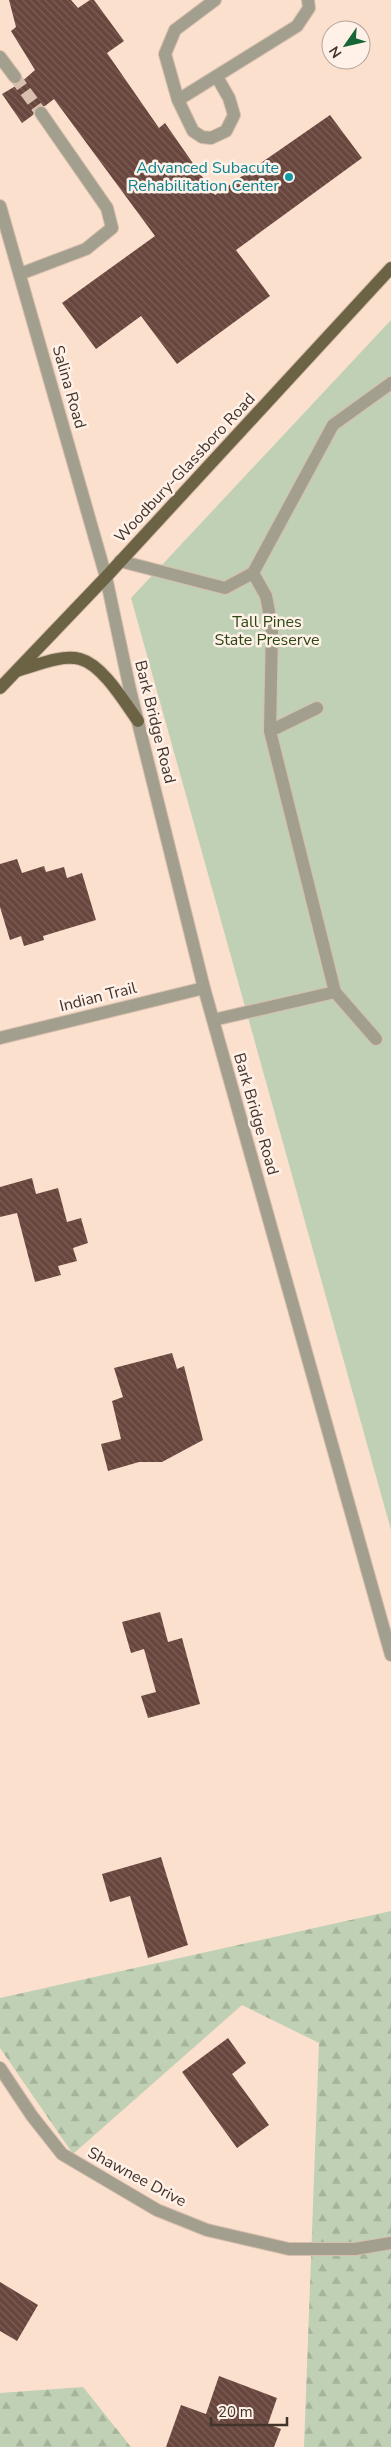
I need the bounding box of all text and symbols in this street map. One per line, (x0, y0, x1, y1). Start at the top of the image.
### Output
north arrow (321, 20, 371, 70)
text: N (325, 42, 346, 62)
place label: Advanced Subacute Rehabilitation Center (128, 157, 279, 197)
marker: Advanced Subacute Rehabilitation Center (283, 171, 295, 183)
street label: Salina Road (47, 343, 91, 431)
street label: Woodbury-Glassboro Road (110, 388, 260, 548)
park label: Tall Pines State Preserve (214, 611, 320, 651)
street label: Bark Bridge Road (129, 658, 181, 786)
street label: Indian Trail (57, 977, 139, 1017)
street label: Bark Bridge Road (228, 1050, 284, 1178)
street label: Shawnee Drive (84, 2142, 190, 2212)
scale bar (211, 2394, 287, 2426)
text: 20 m (218, 2402, 253, 2422)

